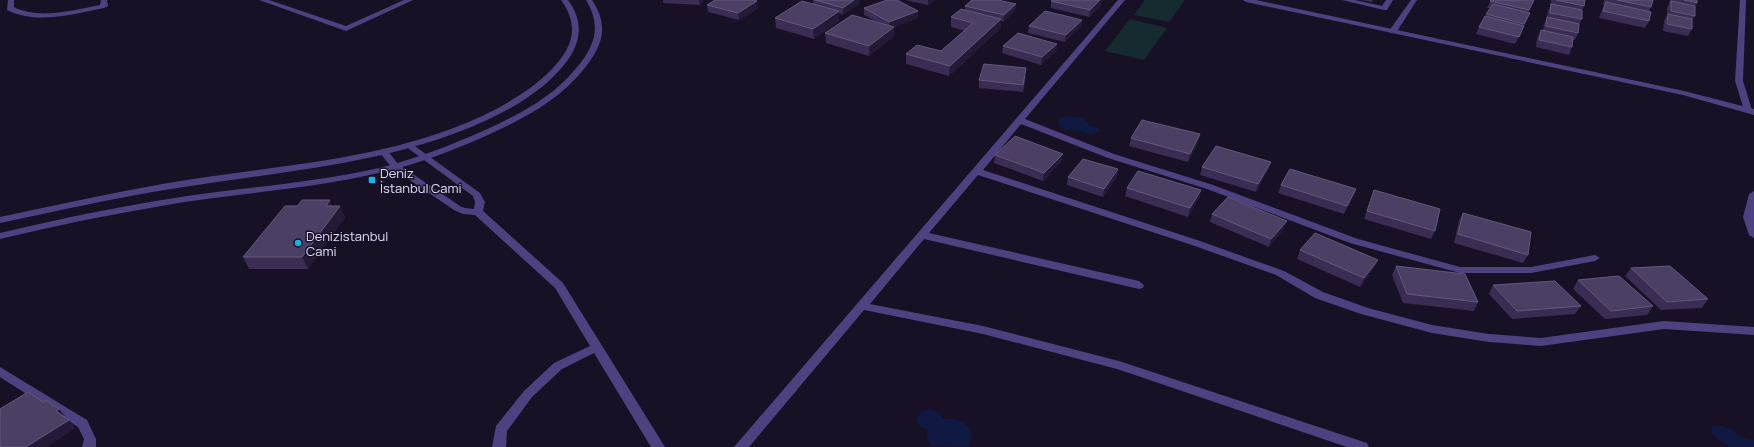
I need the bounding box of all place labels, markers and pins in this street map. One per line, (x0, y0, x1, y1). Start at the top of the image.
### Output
place label: Deniz İstanbul Cami (380, 164, 462, 197)
marker: Deniz İstanbul Cami (367, 175, 377, 185)
place label: Denizistanbul Cami (306, 227, 388, 260)
marker: Denizistanbul Cami (293, 238, 303, 248)

